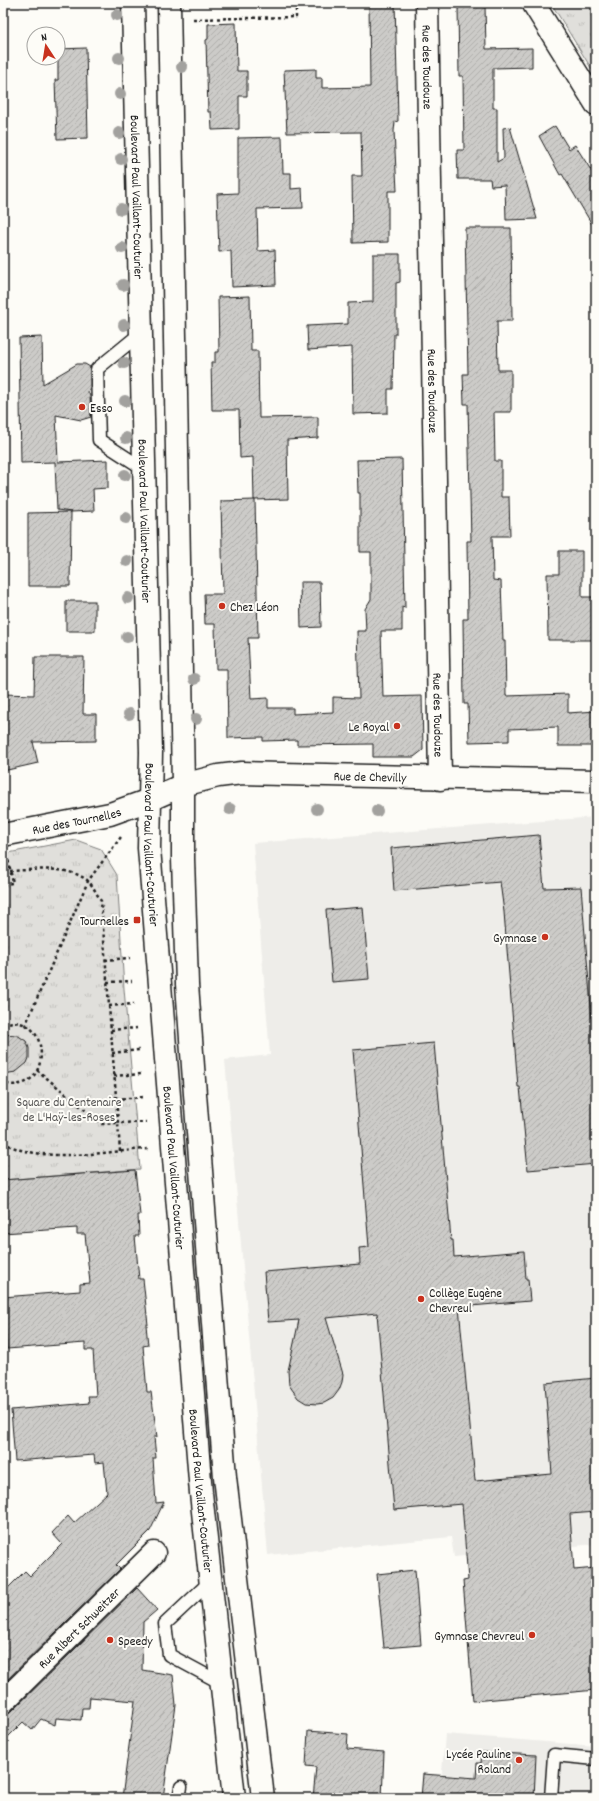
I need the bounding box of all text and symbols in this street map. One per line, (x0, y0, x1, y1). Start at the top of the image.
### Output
street label: Rue des Toudouze (415, 25, 436, 110)
north arrow (26, 26, 66, 66)
text: N (40, 30, 49, 47)
street label: Boulevard Paul Vaillant-Couturier (124, 115, 147, 279)
street label: Rue des Toudouze (421, 349, 441, 434)
place label: Esso (90, 400, 113, 419)
marker: Esso (77, 402, 87, 412)
street label: Boulevard Paul Vaillant-Couturier (131, 439, 154, 603)
place label: Chez Léon (230, 599, 279, 618)
marker: Chez Léon (217, 601, 227, 611)
street label: Rue des Toudouze (426, 672, 447, 758)
place label: Le Royal (348, 719, 389, 738)
marker: Le Royal (392, 721, 402, 731)
street label: Boulevard Paul Vaillant-Couturier (137, 763, 162, 928)
street label: Rue de Chevilly (333, 768, 407, 789)
street label: Rue des Tournelles (31, 804, 125, 841)
place label: Tournelles (80, 913, 129, 932)
marker: Tournelles (132, 915, 142, 925)
place label: Gymnase (493, 930, 537, 949)
marker: Gymnase (540, 932, 550, 942)
street label: Boulevard Paul Vaillant-Couturier (156, 1085, 188, 1251)
park label: Square du Centenaire de L'Haÿ-les-Roses (16, 1094, 122, 1128)
place label: Collège Eugène Chevreul (429, 1285, 502, 1319)
marker: Collège Eugène Chevreul (416, 1294, 426, 1304)
street label: Boulevard Paul Vaillant-Couturier (182, 1408, 217, 1574)
street label: Rue Albert Schweitzer (35, 1584, 126, 1674)
place label: Gymnase Chevreul (434, 1628, 524, 1647)
marker: Gymnase Chevreul (527, 1630, 537, 1640)
place label: Speedy (118, 1633, 153, 1652)
marker: Speedy (105, 1635, 115, 1645)
place label: Lycée Pauline Roland (446, 1746, 511, 1780)
marker: Lycée Pauline Roland (514, 1755, 524, 1765)

